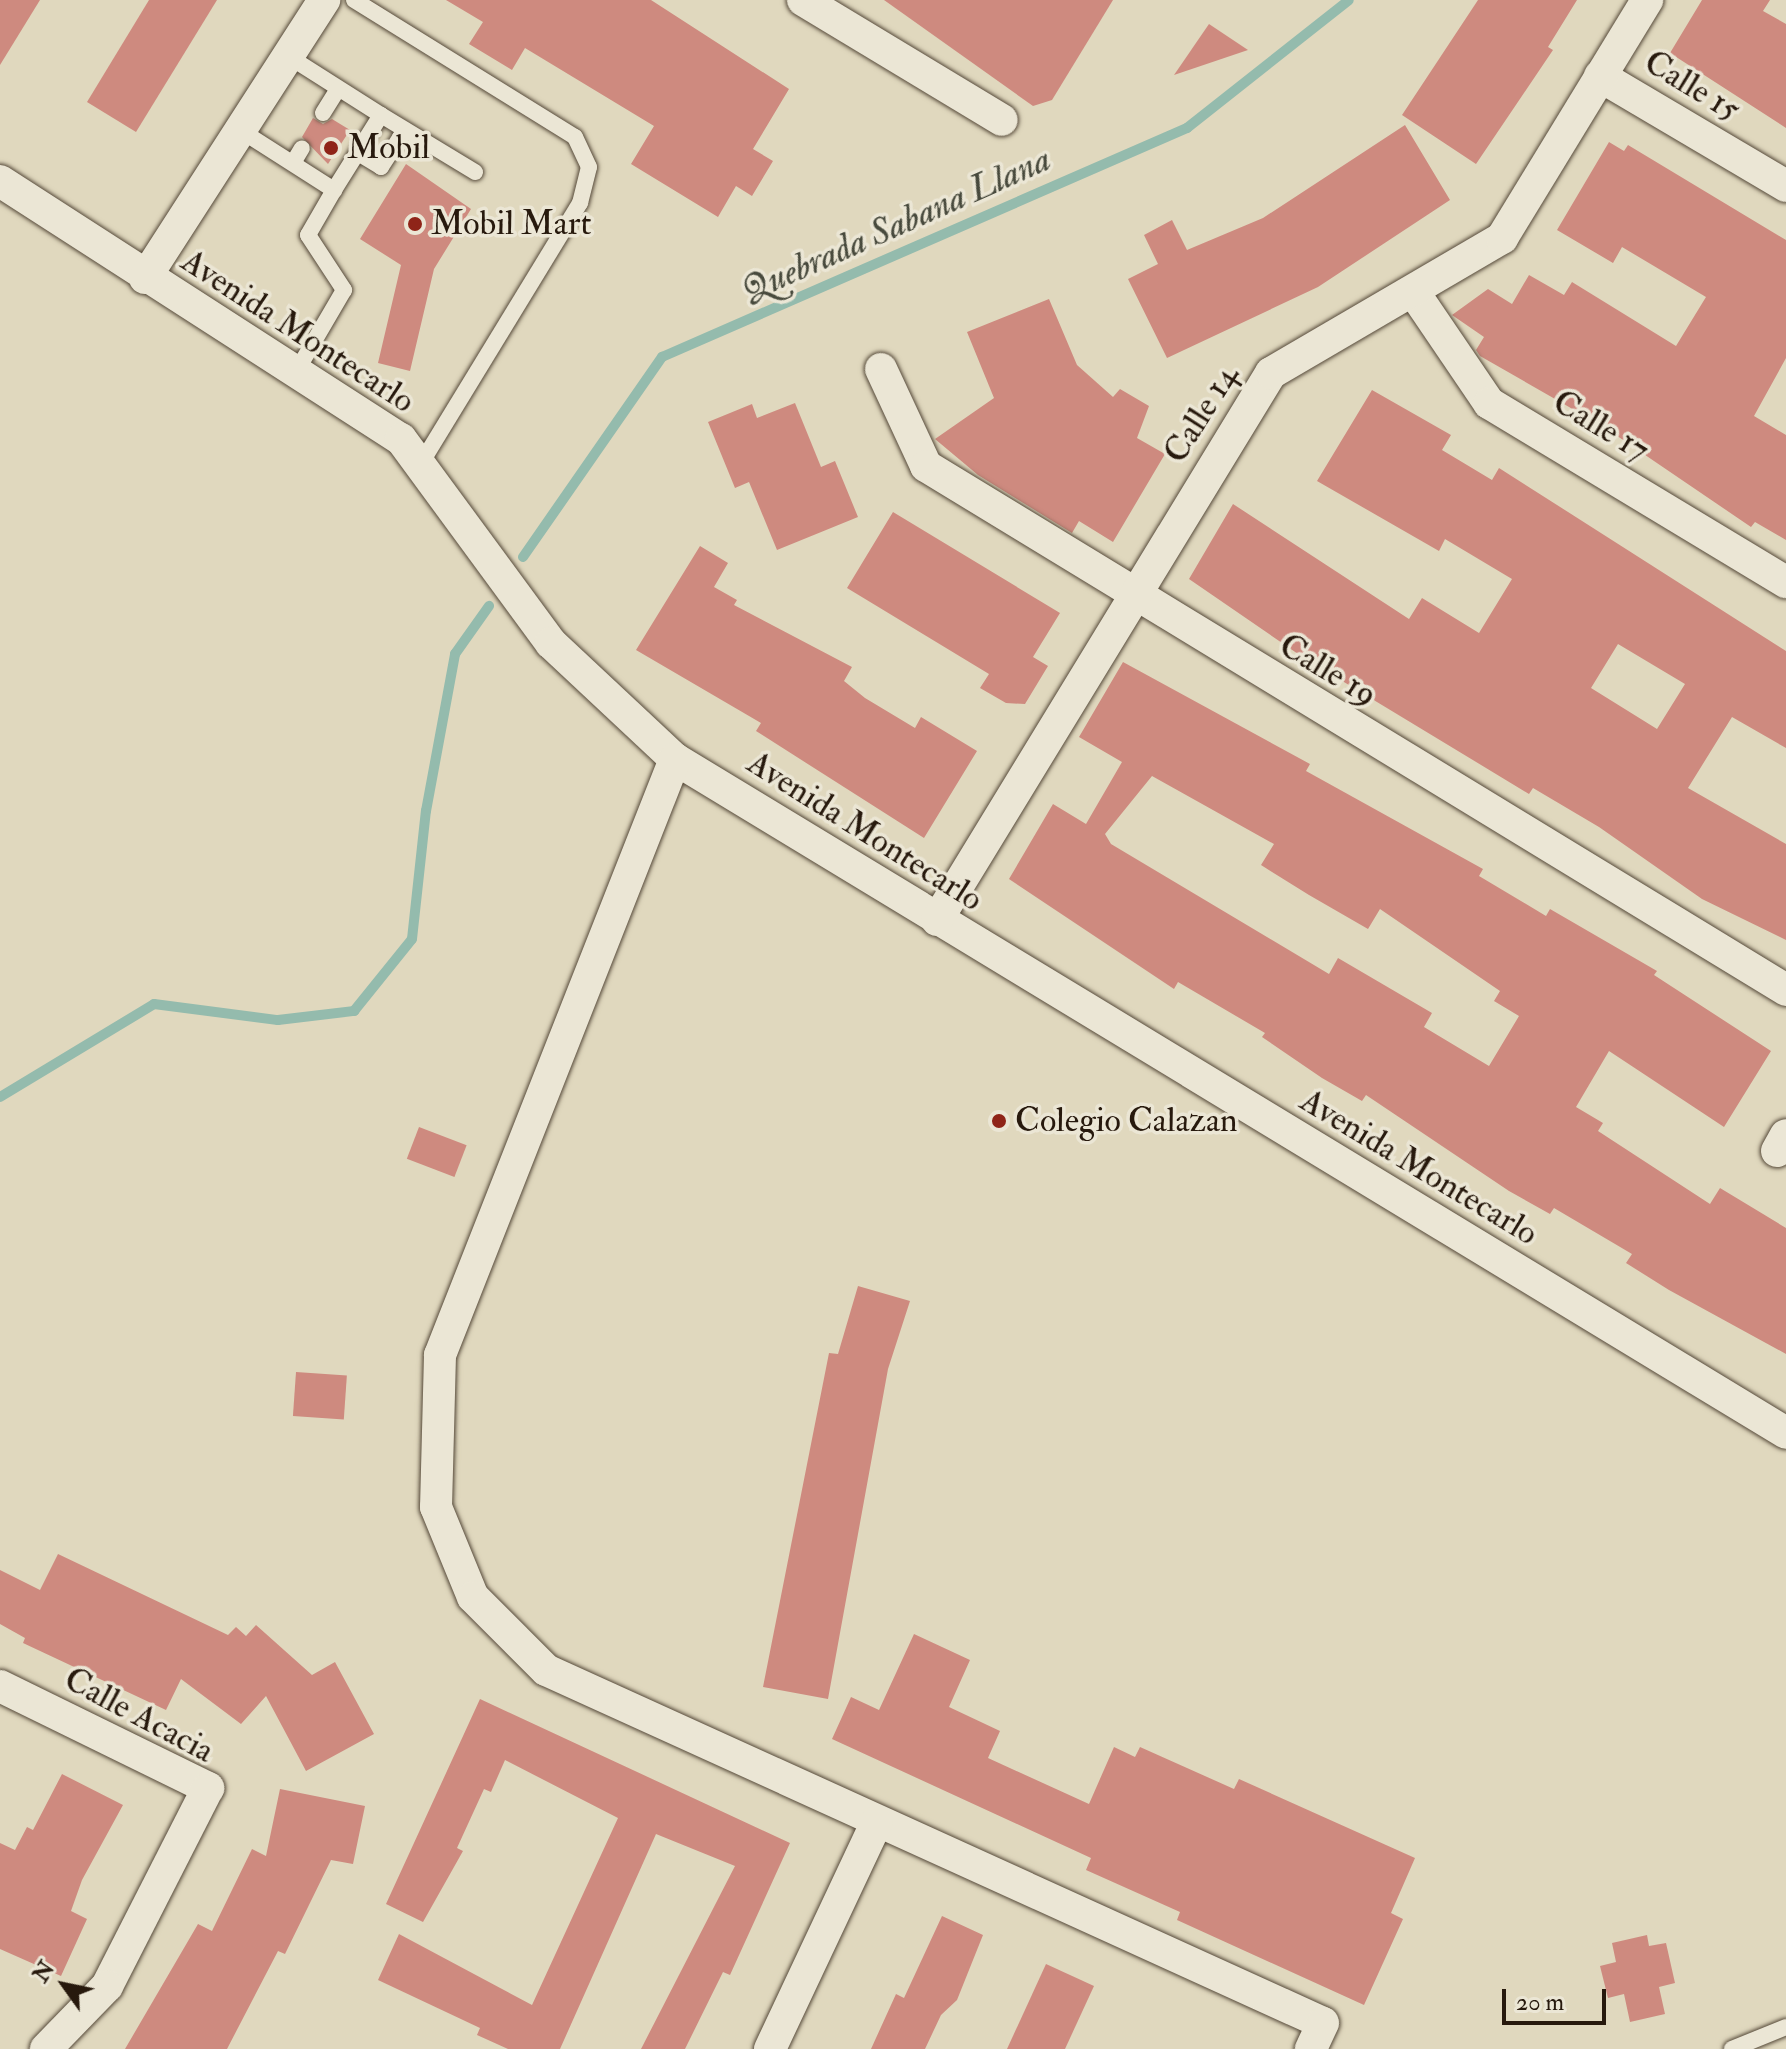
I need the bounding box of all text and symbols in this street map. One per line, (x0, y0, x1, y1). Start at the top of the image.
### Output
street label: Calle 15 (1637, 42, 1747, 130)
place label: Mobil (347, 128, 430, 168)
water label: Quebrada Sabana Llana (735, 137, 1057, 313)
marker: Mobil (322, 139, 340, 157)
place label: Mobil Mart (431, 204, 591, 244)
marker: Mobil Mart (406, 215, 424, 233)
street label: Avenida Montecarlo (174, 240, 422, 422)
street label: Calle 14 (1155, 357, 1247, 471)
street label: Calle 17 (1545, 381, 1657, 471)
street label: Calle 19 (1272, 625, 1384, 715)
street label: Avenida Montecarlo (740, 742, 990, 920)
street label: Avenida Montecarlo (1293, 1080, 1545, 1254)
place label: Colegio Calazan (1015, 1101, 1237, 1141)
marker: Colegio Calazan (990, 1112, 1008, 1130)
street label: Calle Acacia (57, 1659, 221, 1771)
north arrow (24, 1945, 104, 2025)
text: N (27, 1956, 61, 1988)
scale bar (1506, 1973, 1610, 2023)
text: 20 m (1516, 1987, 1564, 2018)

